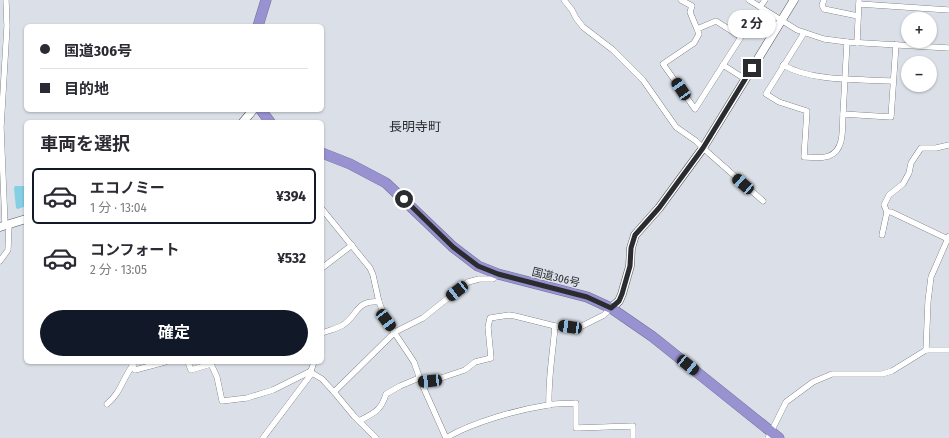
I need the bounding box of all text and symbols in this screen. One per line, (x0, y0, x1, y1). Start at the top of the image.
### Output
callout: 2 分 (728, 10, 776, 38)
map controls (901, 12, 937, 92)
button: + (901, 12, 937, 48)
text: 2 分 (741, 16, 763, 31)
text: 国道306号 (64, 42, 132, 60)
button: − (901, 56, 937, 92)
route end (743, 59, 761, 77)
car (669, 76, 693, 102)
text: 目的地 (64, 80, 109, 98)
district label: 長明寺町 (389, 119, 441, 134)
text: 車両を選択 (40, 133, 130, 155)
car (730, 172, 756, 196)
icon: car (42, 178, 78, 214)
text: エコノミー (90, 179, 165, 197)
text: ¥394 (276, 187, 306, 205)
route start (395, 190, 413, 208)
text: 1 分 · 13:04 (90, 200, 147, 215)
icon: car (42, 240, 78, 276)
text: コンフォート (90, 241, 180, 259)
text: ¥532 (277, 249, 306, 267)
text: 2 分 · 13:05 (90, 262, 147, 277)
street label: 国道306号 (530, 265, 581, 290)
car (444, 279, 470, 303)
car (374, 307, 398, 333)
button: 確定 (40, 310, 308, 356)
car (557, 319, 583, 335)
car (675, 353, 701, 377)
car (417, 374, 443, 388)

